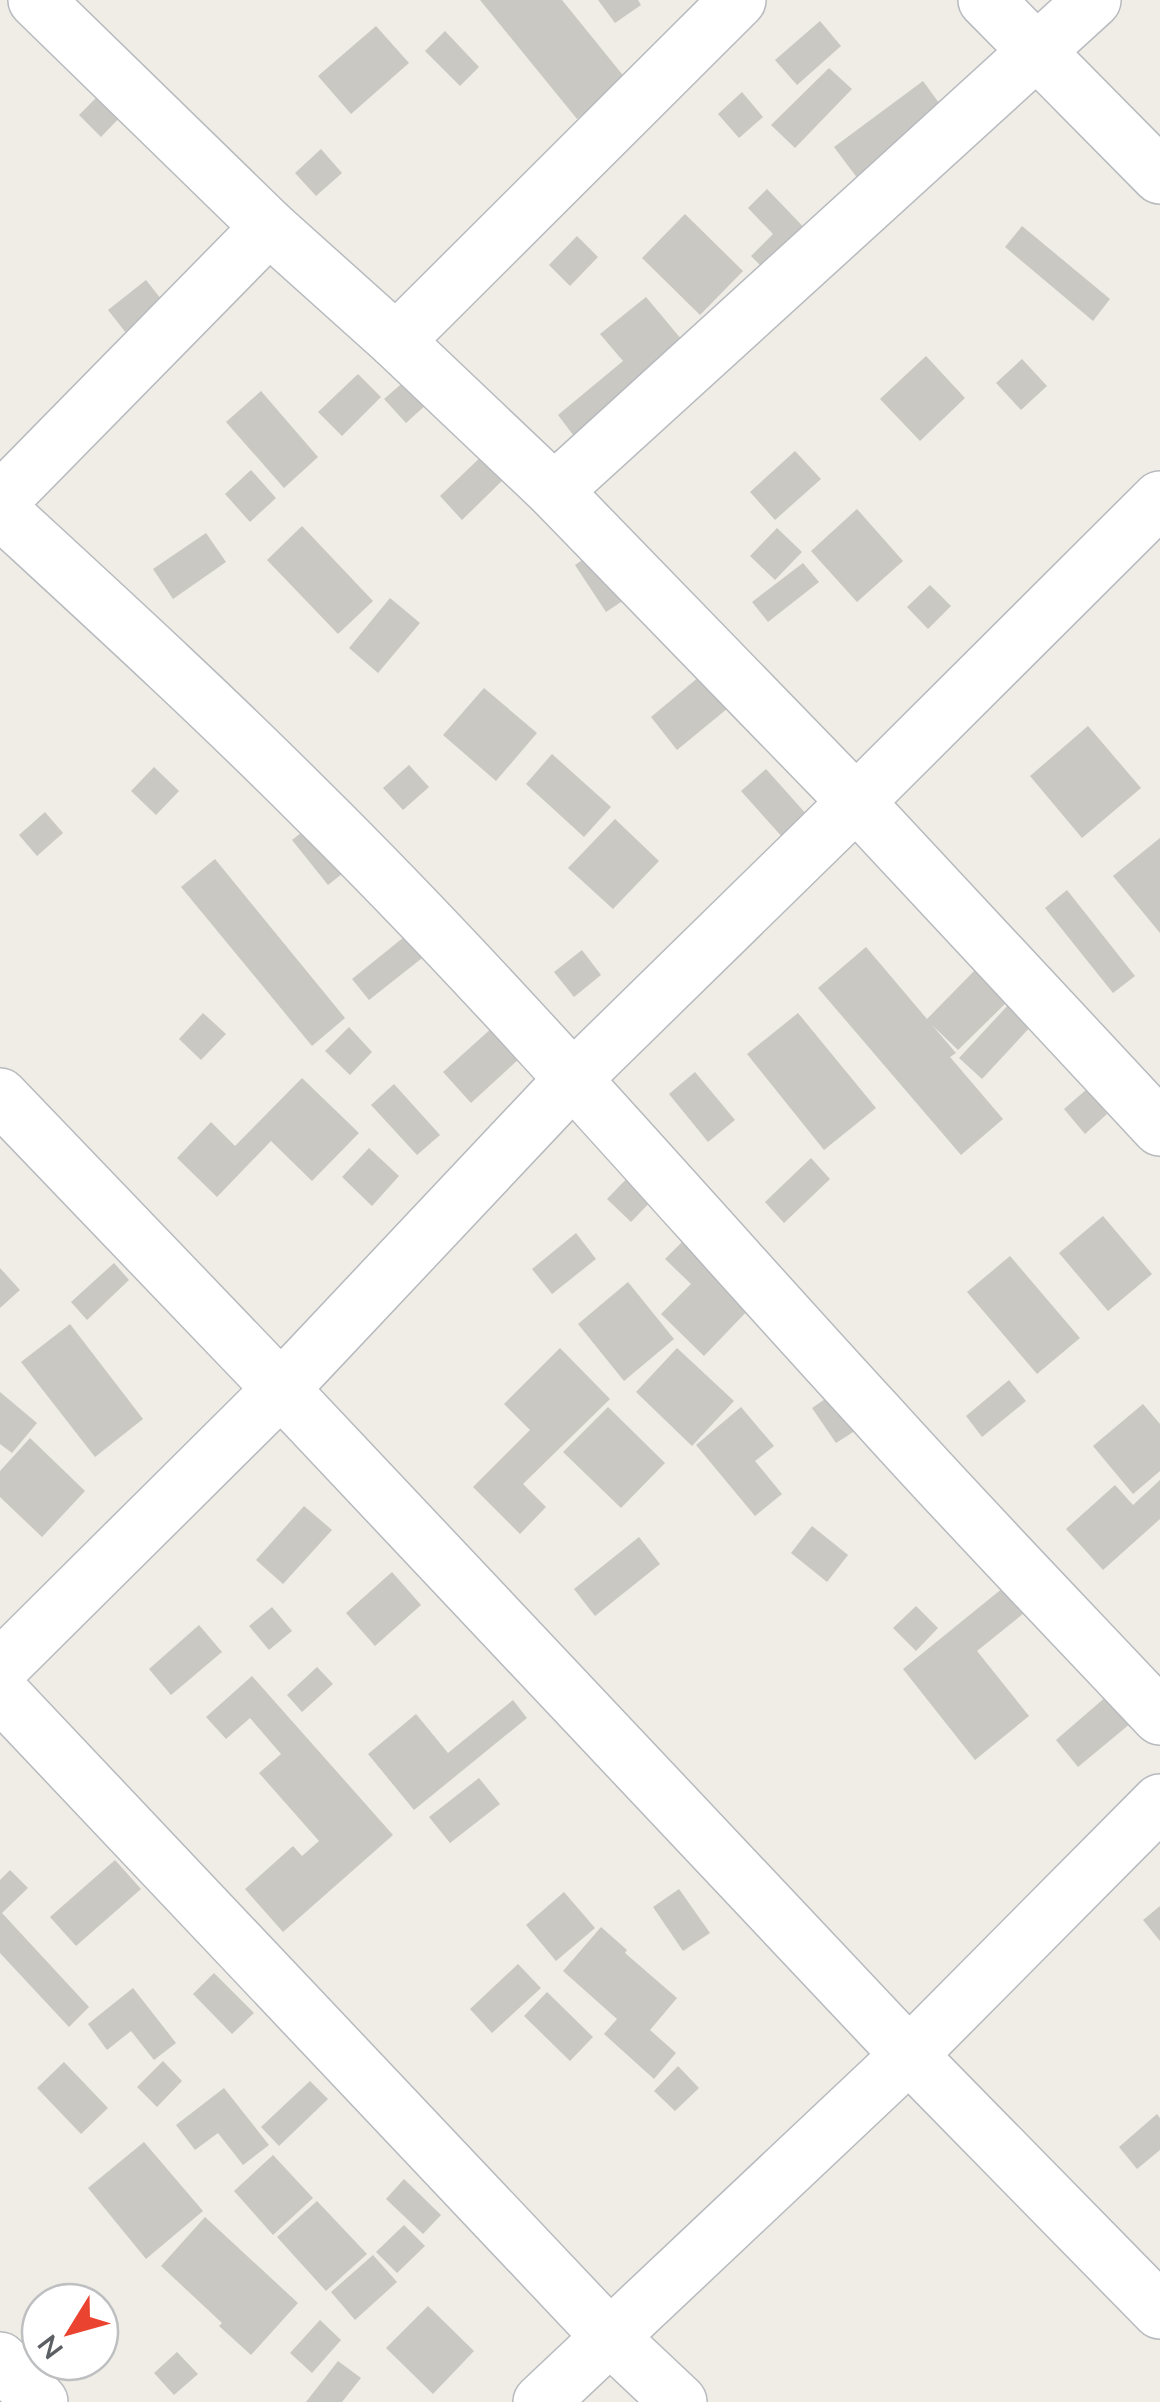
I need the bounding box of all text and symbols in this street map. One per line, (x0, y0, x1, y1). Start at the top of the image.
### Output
north arrow (20, 2282, 120, 2382)
text: N (29, 2328, 70, 2366)

